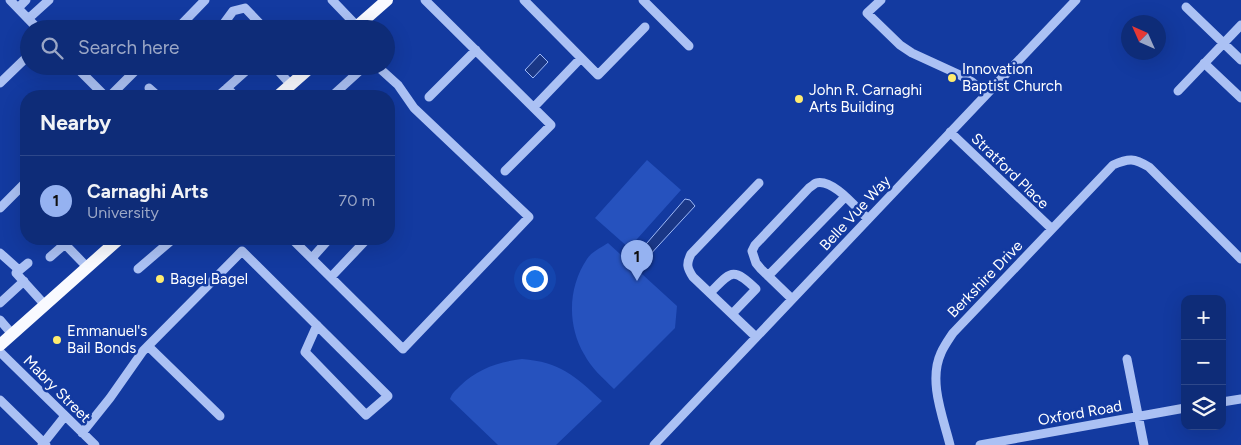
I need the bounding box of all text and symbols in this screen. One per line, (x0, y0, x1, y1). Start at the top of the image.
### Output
north arrow (1121, 15, 1166, 60)
search box (20, 20, 395, 75)
icon: search (38, 34, 66, 62)
text: Search here (78, 36, 180, 59)
place label: Innovation Baptist Church (962, 60, 1062, 95)
marker: Innovation Baptist Church (946, 72, 958, 84)
place label: John R. Carnaghi Arts Building (809, 81, 922, 116)
marker: John R. Carnaghi Arts Building (793, 93, 805, 105)
text: Nearby (40, 110, 111, 135)
street label: Stratford Place (967, 129, 1053, 213)
street label: Belle Vue Way (816, 172, 894, 254)
text: Carnaghi Arts (87, 180, 208, 203)
text: 1 (53, 191, 59, 210)
text: 70 m (339, 191, 375, 210)
text: University (87, 203, 159, 222)
street label: Berkshire Drive (944, 237, 1026, 321)
pin: 1 (621, 240, 653, 281)
your location (522, 266, 548, 292)
place label: Bagel Bagel (170, 270, 248, 288)
marker: Bagel Bagel (154, 273, 166, 285)
map controls (1181, 295, 1226, 430)
button: + (1181, 295, 1226, 340)
place label: Emmanuel's Bail Bonds (67, 322, 147, 357)
marker: Emmanuel's Bail Bonds (51, 334, 63, 346)
button: − (1181, 340, 1226, 385)
street label: Mabry Street (20, 352, 95, 427)
button: layers (1181, 385, 1226, 430)
street label: Oxford Road (1037, 397, 1123, 429)

